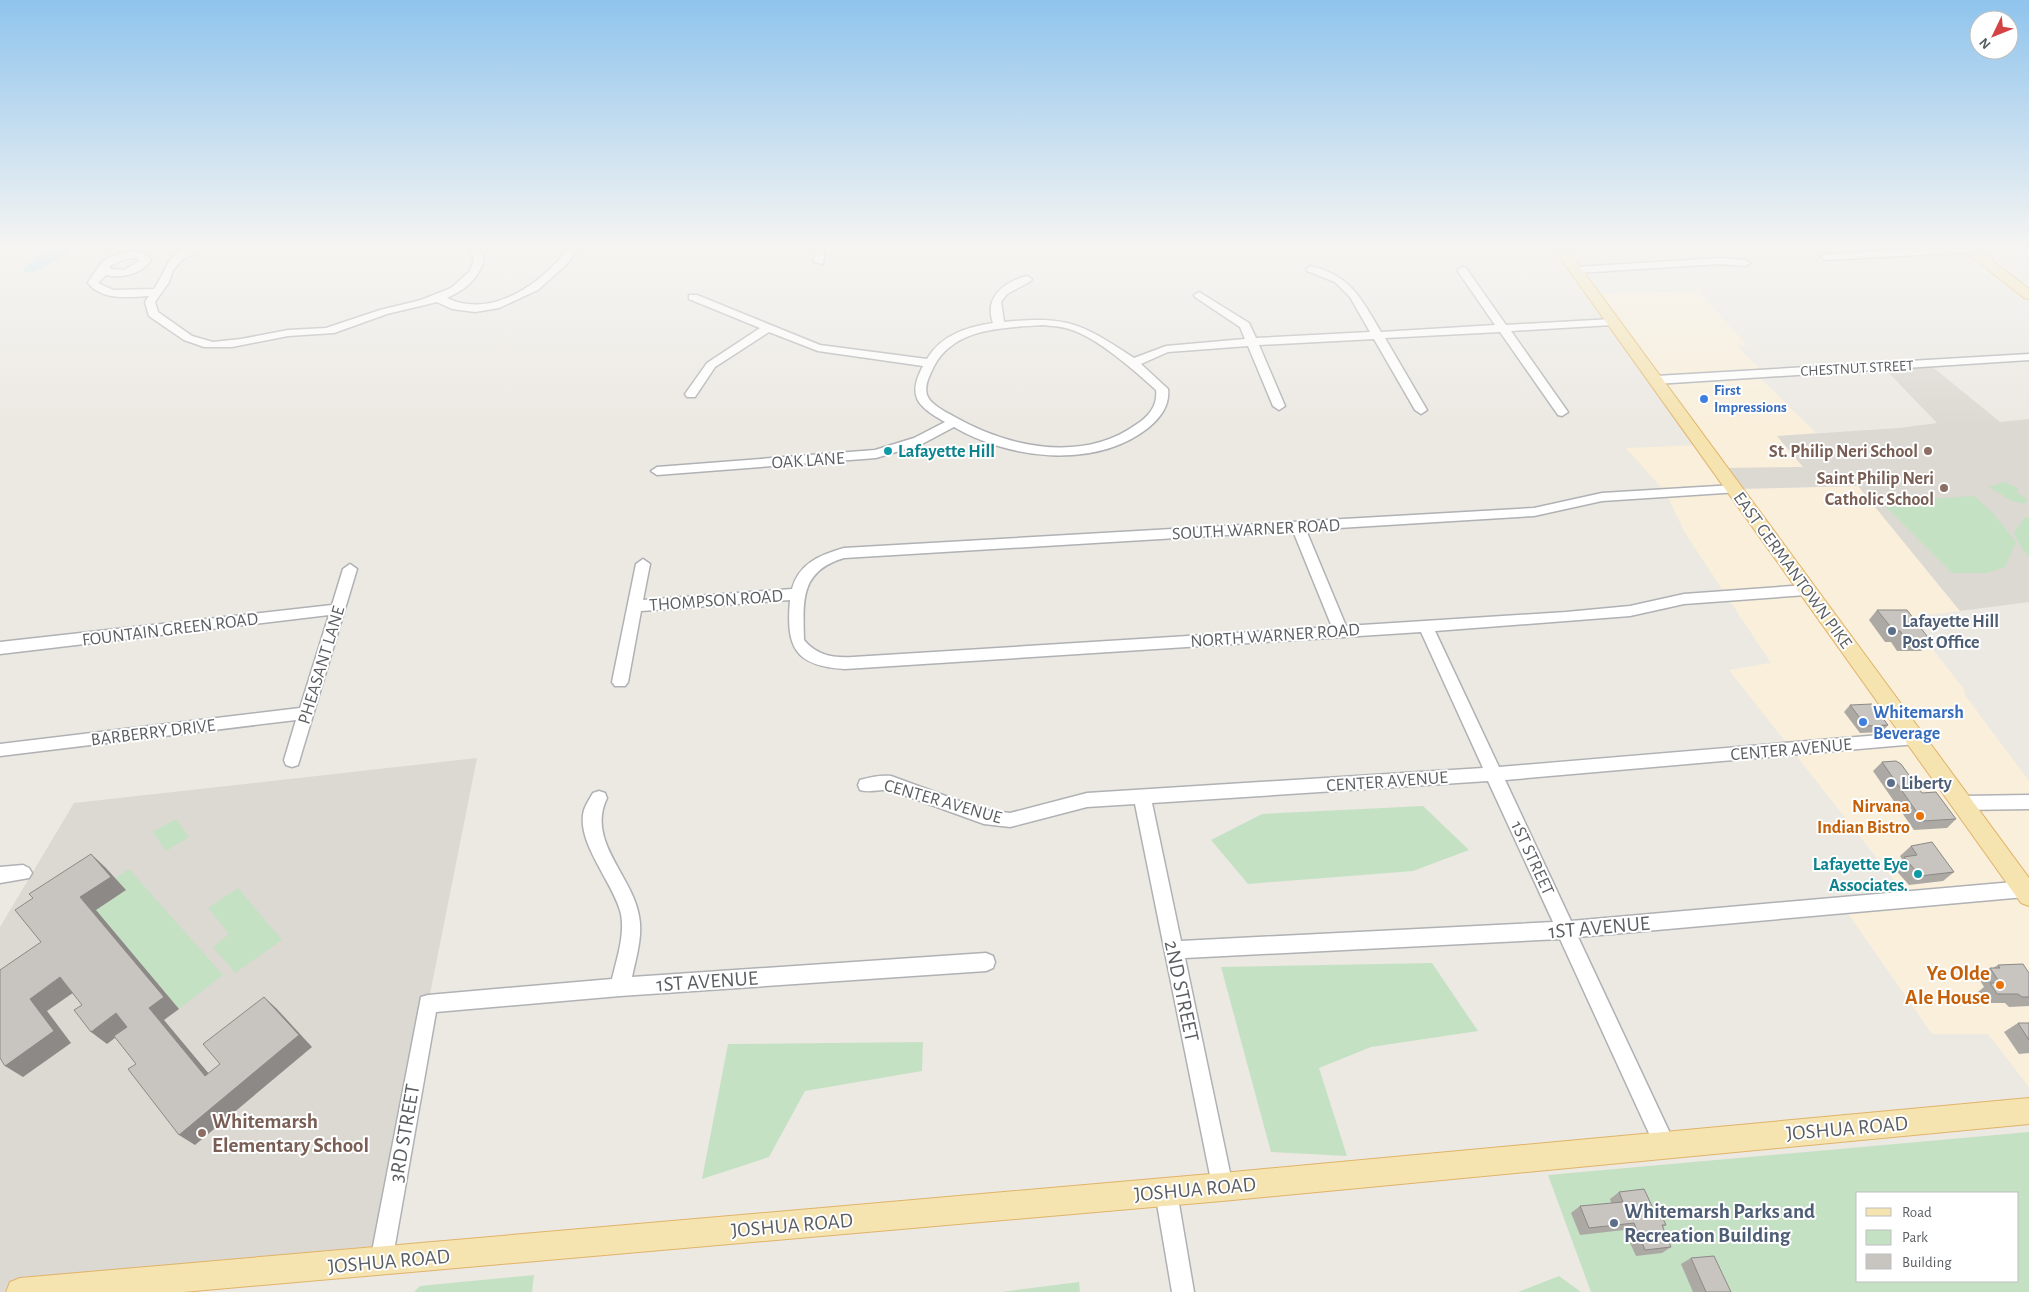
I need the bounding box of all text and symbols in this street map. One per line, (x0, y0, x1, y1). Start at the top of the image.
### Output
north arrow (1969, 10, 2019, 60)
text: N (1977, 35, 1994, 52)
street label: CHESTNUT STREET (1800, 358, 1915, 379)
place label: First Impressions (1714, 383, 1787, 415)
marker: First Impressions (1698, 393, 1710, 405)
place label: Lafayette Hill (898, 443, 995, 461)
place label: St. Philip Neri School (1769, 443, 1918, 461)
marker: Lafayette Hill (882, 445, 894, 457)
marker: St. Philip Neri School (1922, 445, 1934, 457)
street label: OAK LANE (771, 449, 846, 473)
place label: Saint Philip Neri Catholic School (1816, 470, 1934, 509)
marker: Saint Philip Neri Catholic School (1938, 482, 1950, 494)
street label: EAST GERMANTOWN PIKE (1730, 489, 1855, 652)
street label: SOUTH WARNER ROAD (1172, 517, 1341, 543)
street label: THOMPSON ROAD (649, 587, 784, 615)
street label: PHEASANT LANE (295, 604, 349, 726)
street label: FOUNTAIN GREEN ROAD (81, 610, 259, 650)
place label: Lafayette Hill Post Office (1902, 613, 1999, 652)
street label: NORTH WARNER ROAD (1190, 621, 1360, 651)
marker: Lafayette Hill Post Office (1886, 625, 1898, 637)
place label: Whitemarsh Beverage (1873, 704, 1964, 743)
street label: BARBERRY DRIVE (90, 716, 217, 750)
marker: Whitemarsh Beverage (1857, 716, 1869, 728)
street label: CENTER AVENUE (1730, 736, 1853, 764)
street label: CENTER AVENUE (1326, 769, 1449, 795)
place label: Liberty (1901, 775, 1953, 793)
street label: CENTER AVENUE (882, 777, 1004, 827)
marker: Liberty (1885, 777, 1897, 789)
place label: Nirvana Indian Bistro (1817, 798, 1910, 837)
marker: Nirvana Indian Bistro (1914, 810, 1926, 822)
street label: 1ST STREET (1507, 819, 1557, 898)
place label: Lafayette Eye Associates. (1813, 856, 1908, 895)
marker: Lafayette Eye Associates. (1912, 868, 1924, 880)
street label: 1ST AVENUE (1547, 913, 1651, 942)
street label: 2ND STREET (1161, 939, 1202, 1044)
place label: Ye Olde Ale House (1905, 963, 1990, 1008)
street label: 1ST AVENUE (656, 967, 759, 996)
marker: Ye Olde Ale House (1994, 979, 2006, 991)
street label: 3RD STREET (386, 1082, 423, 1184)
place label: Whitemarsh Elementary School (212, 1111, 369, 1156)
street label: JOSHUA ROAD (1785, 1113, 1909, 1144)
marker: Whitemarsh Elementary School (196, 1127, 208, 1139)
street label: JOSHUA ROAD (1133, 1174, 1257, 1205)
legend (1856, 1192, 2019, 1282)
place label: Whitemarsh Parks and Recreation Building (1624, 1201, 1815, 1246)
text: Road (1902, 1205, 1932, 1220)
street label: JOSHUA ROAD (730, 1210, 854, 1241)
marker: Whitemarsh Parks and Recreation Building (1608, 1217, 1620, 1229)
text: Park (1902, 1230, 1928, 1245)
street label: JOSHUA ROAD (327, 1246, 451, 1277)
text: Building (1902, 1255, 1952, 1270)

